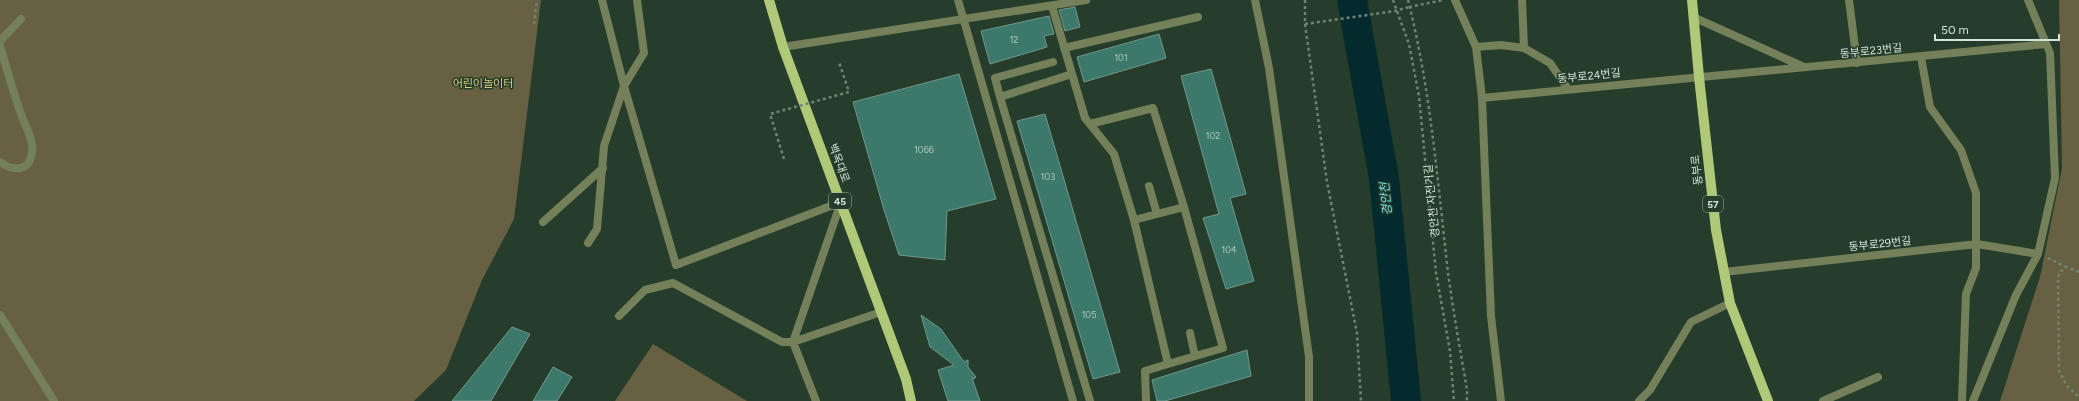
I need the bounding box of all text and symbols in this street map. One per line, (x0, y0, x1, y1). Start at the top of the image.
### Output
scale bar (1935, 16, 2059, 42)
text: 50 m (1941, 23, 1969, 37)
house number: 12 (1010, 34, 1018, 45)
street label: 동부로23번길 (1839, 41, 1903, 61)
house number: 101 (1114, 52, 1128, 63)
street label: 동부로24번길 (1557, 66, 1621, 86)
park label: 어린이놀이터 (453, 77, 513, 90)
house number: 102 (1206, 130, 1220, 141)
street label: 백옥대로 (826, 142, 852, 184)
house number: 1066 (914, 144, 934, 155)
street label: 동부로 (1689, 154, 1705, 186)
street label: 경안천 자전거길 (1422, 164, 1442, 238)
house number: 103 (1041, 171, 1055, 182)
water label: 경안천 (1377, 180, 1395, 216)
road number: 45 (829, 193, 851, 209)
road number: 57 (1703, 196, 1723, 212)
street label: 동부로29번길 (1848, 234, 1912, 254)
house number: 104 (1221, 244, 1237, 255)
house number: 105 (1082, 309, 1096, 320)

